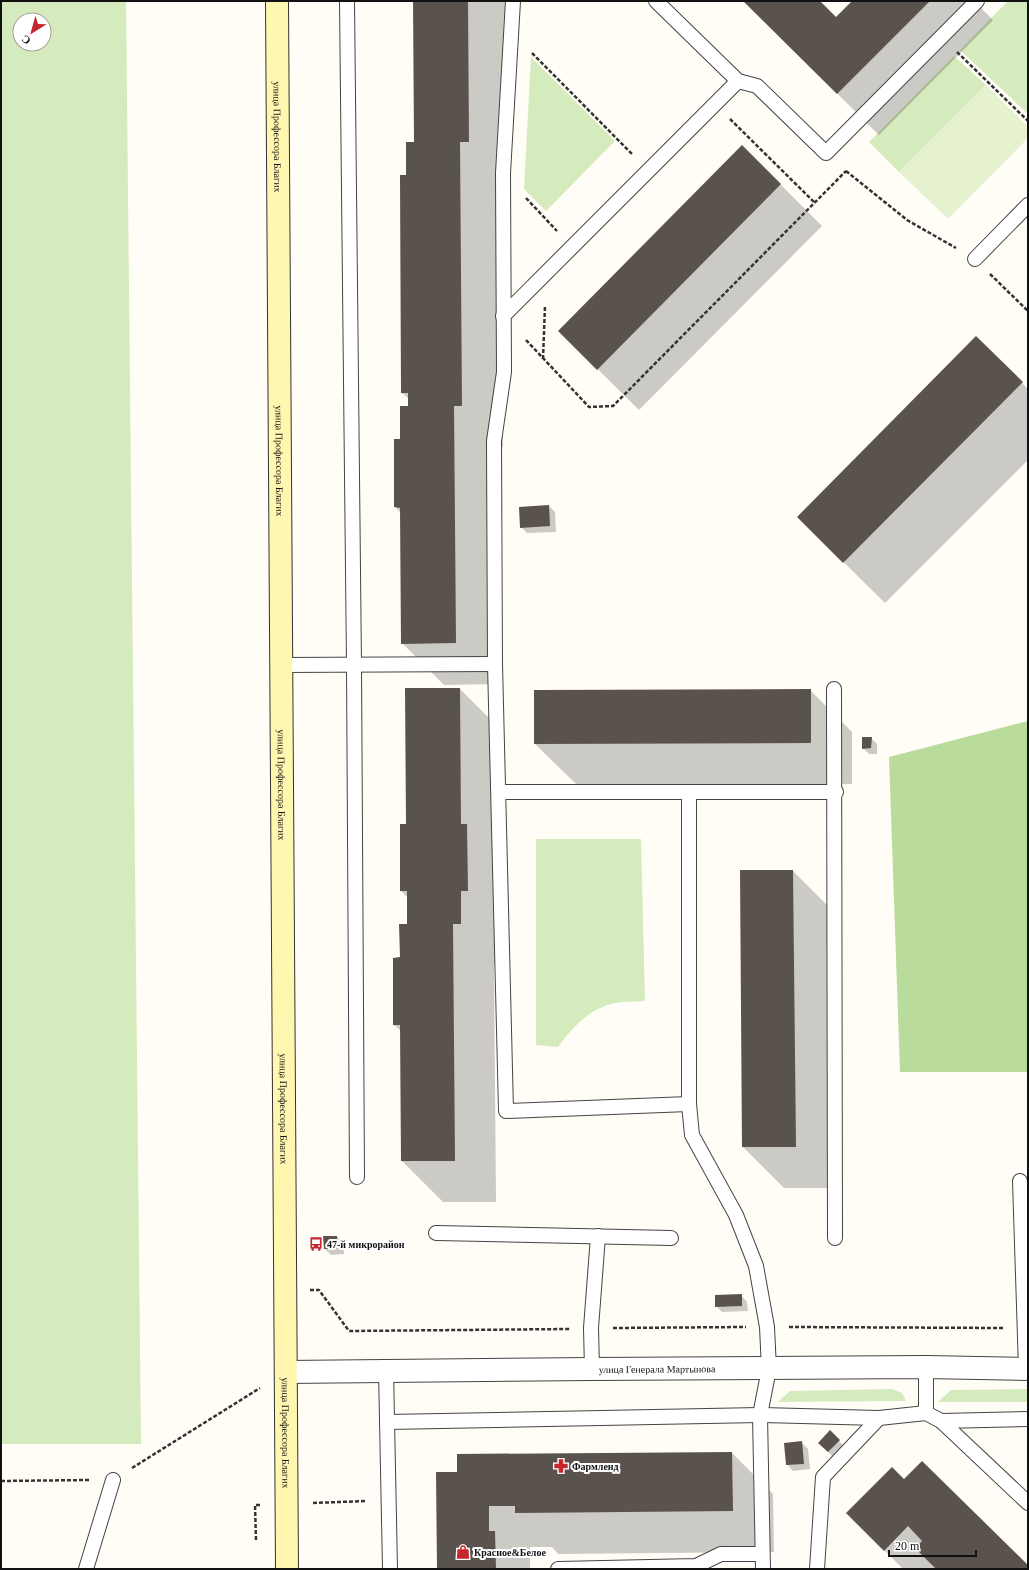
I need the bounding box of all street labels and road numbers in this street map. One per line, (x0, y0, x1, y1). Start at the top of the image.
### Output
street label: улица Профессора Благих (272, 81, 284, 193)
street label: улица Профессора Благих (274, 405, 286, 517)
street label: улица Профессора Благих (276, 729, 288, 841)
street label: улица Профессора Благих (278, 1053, 290, 1165)
street label: улица Генерала Мартынова (599, 1363, 716, 1374)
street label: улица Профессора Благих (280, 1377, 292, 1489)

